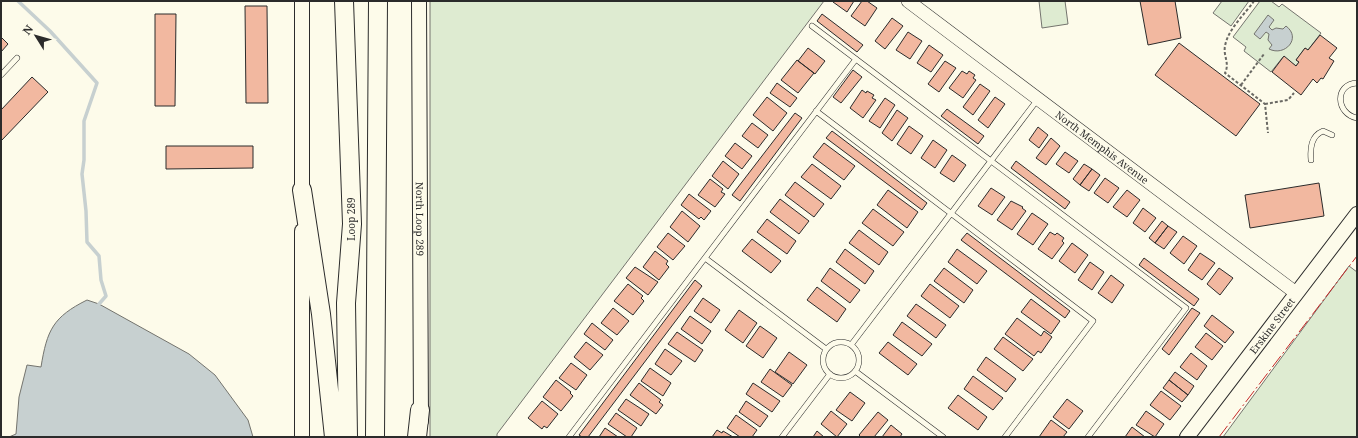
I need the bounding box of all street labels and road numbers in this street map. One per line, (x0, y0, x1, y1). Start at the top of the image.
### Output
street label: North Memphis Avenue (1053, 107, 1152, 187)
street label: North Loop 289 (413, 182, 427, 256)
street label: Loop 289 (344, 197, 358, 241)
street label: Erskine Street (1246, 294, 1298, 357)

